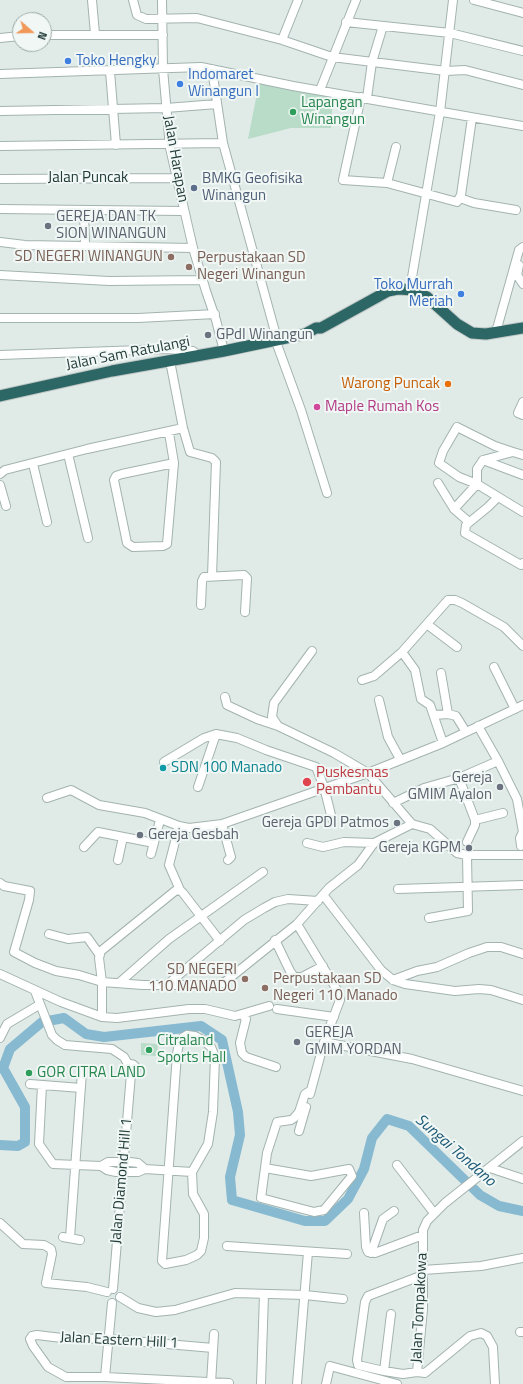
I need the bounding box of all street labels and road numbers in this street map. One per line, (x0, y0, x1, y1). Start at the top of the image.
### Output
street label: Jalan Harapan (158, 114, 192, 204)
street label: Jalan Puncak (48, 169, 128, 187)
street label: Jalan Sam Ratulangi (65, 333, 191, 375)
street label: Jalan Diamond Hill 1 (108, 1117, 136, 1245)
street label: Jalan Tompakowa (408, 1252, 432, 1364)
street label: Jalan Eastern Hill 1 (59, 1329, 179, 1353)

